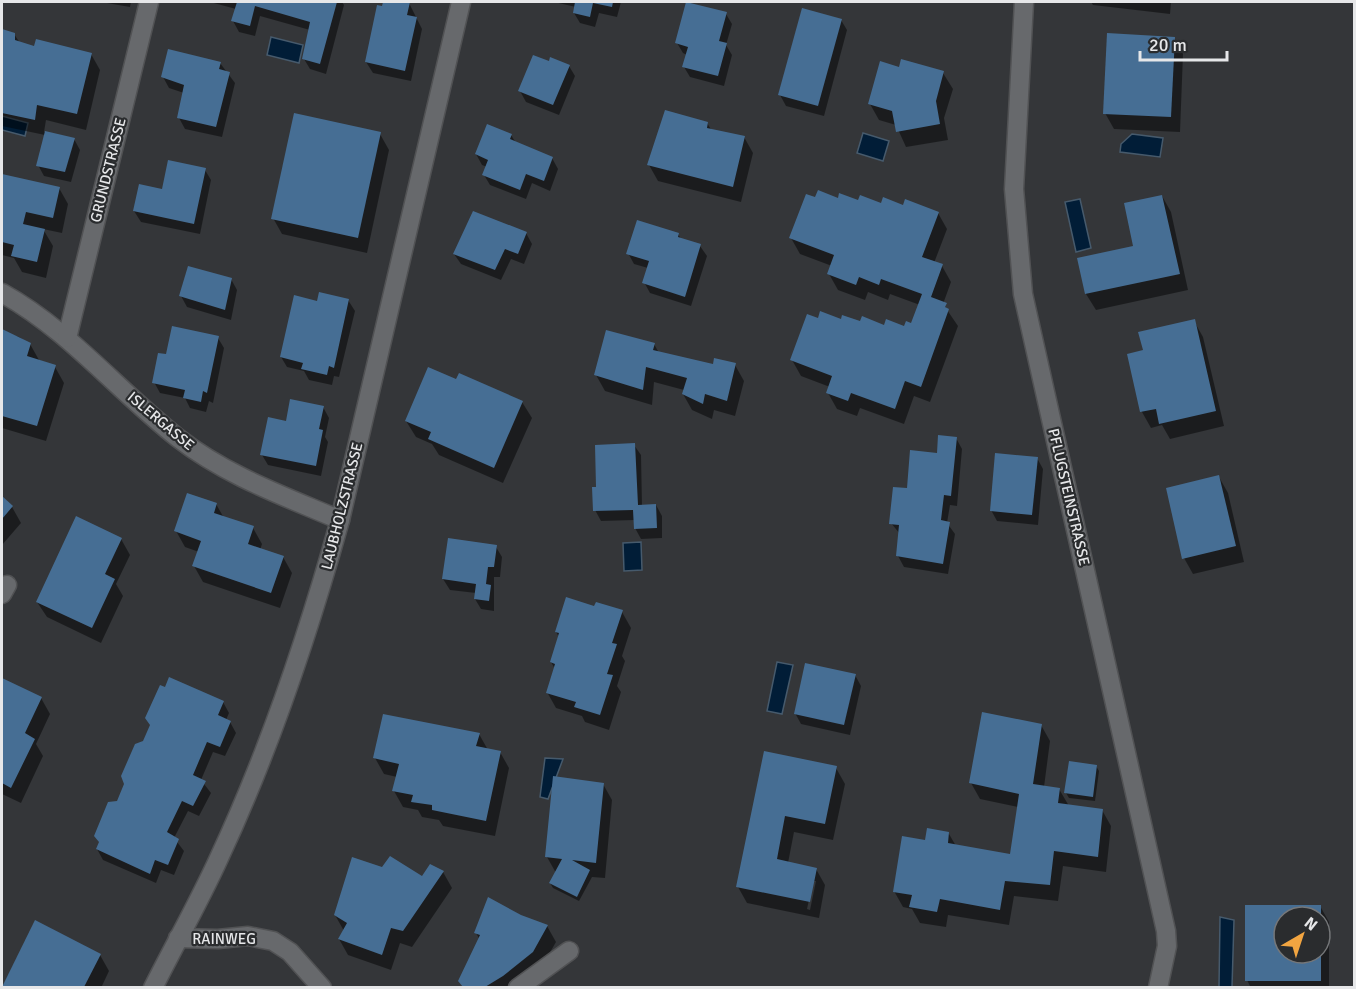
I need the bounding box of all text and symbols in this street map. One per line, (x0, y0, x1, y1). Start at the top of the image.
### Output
scale bar (1140, 24, 1227, 62)
text: 20 m (1149, 34, 1187, 56)
street label: GRUNDSTRASSE (86, 116, 130, 224)
street label: ISLERGASSE (124, 388, 198, 454)
street label: PFLUGSTEINSTRASSE (1044, 427, 1094, 567)
street label: LAUBHOLZSTRASSE (317, 441, 367, 571)
north arrow (1272, 905, 1332, 965)
text: N (1300, 913, 1321, 935)
street label: RAINWEG (192, 930, 256, 948)

